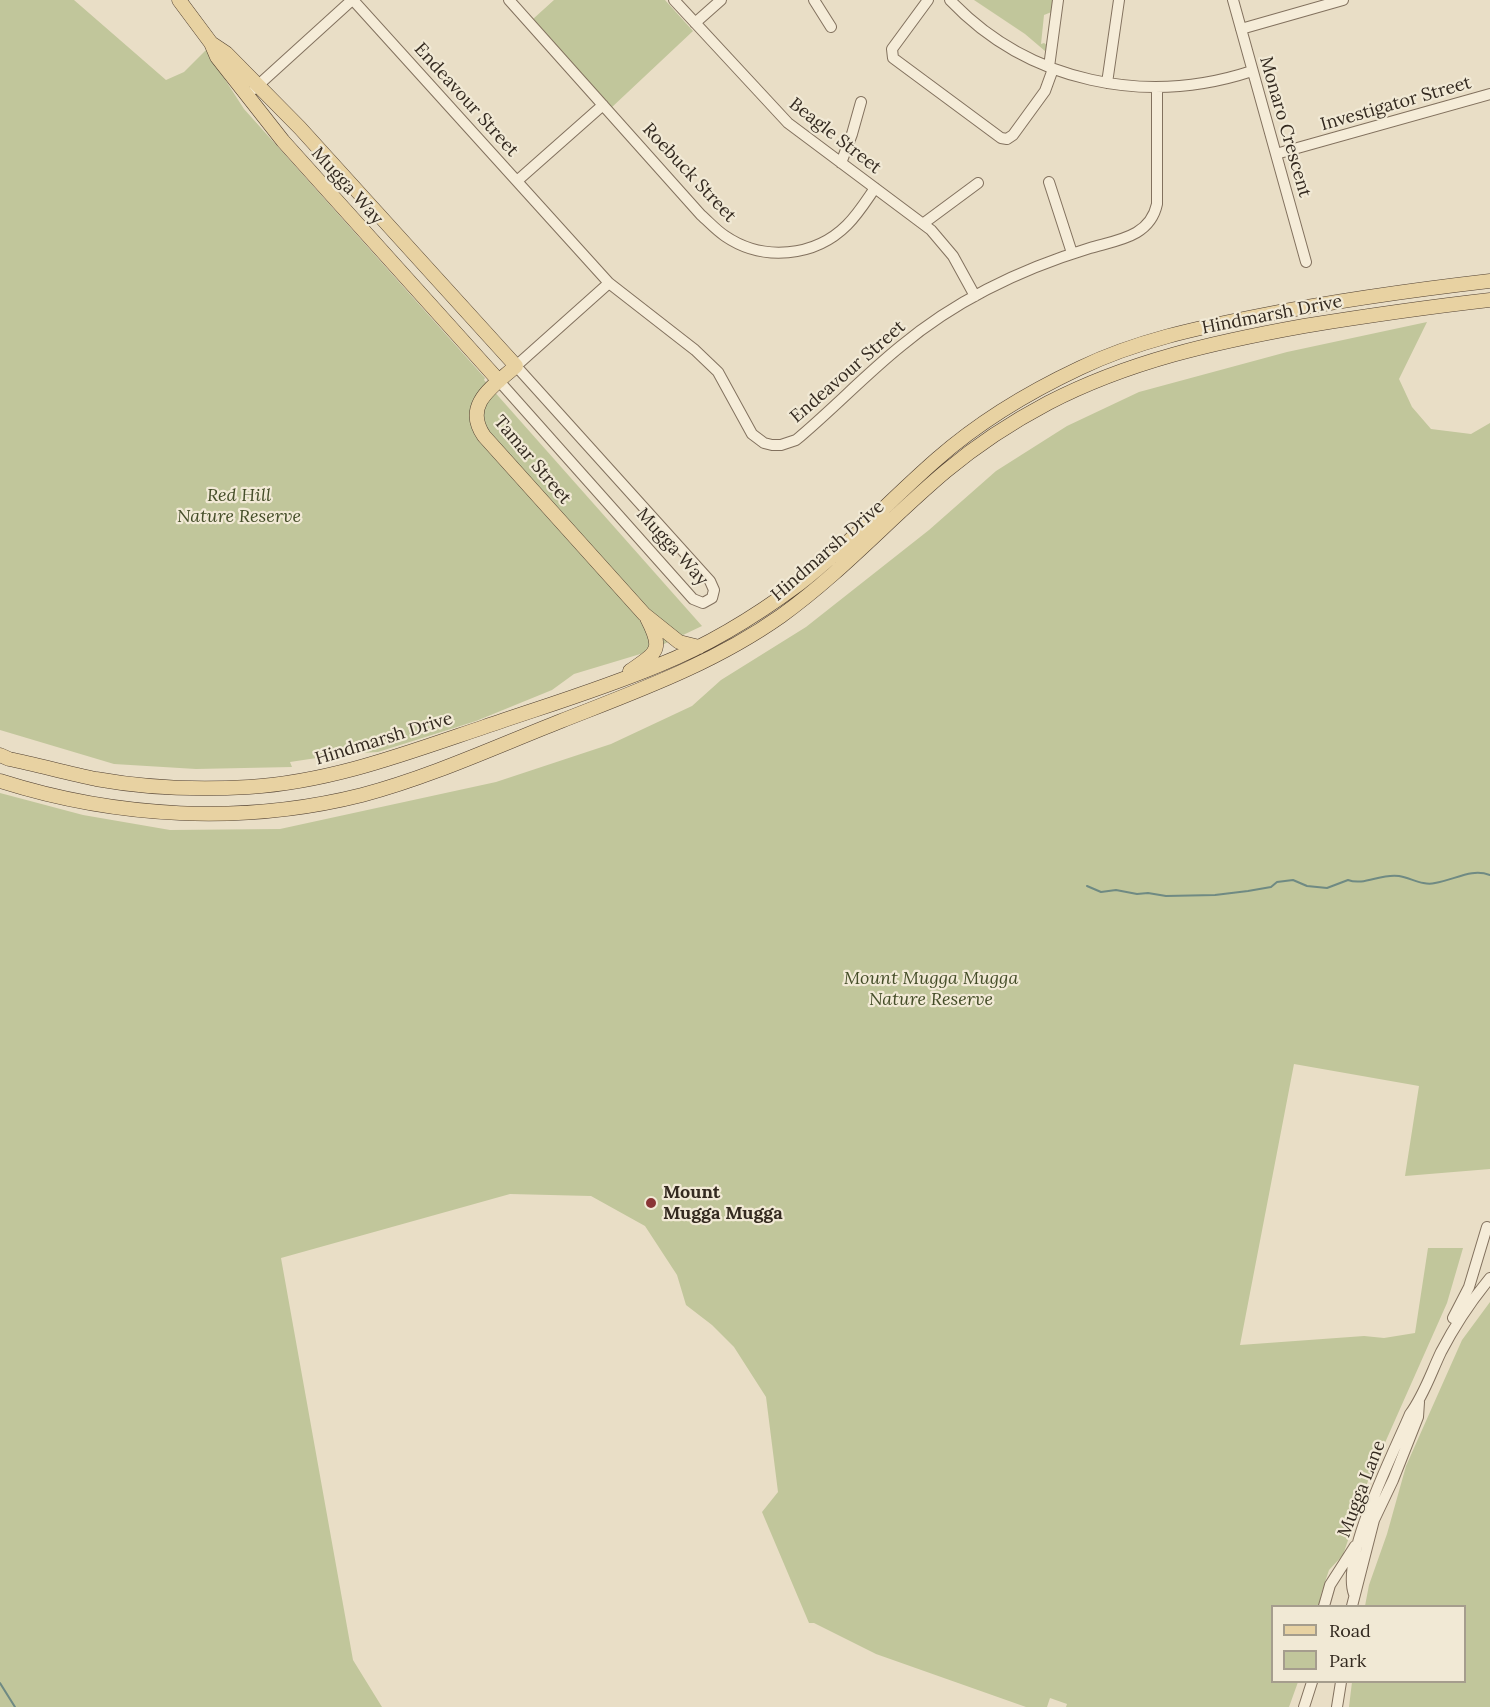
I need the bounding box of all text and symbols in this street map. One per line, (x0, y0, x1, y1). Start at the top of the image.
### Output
street label: Endeavour Street (409, 39, 523, 161)
street label: Monaro Crescent (1255, 54, 1315, 200)
street label: Investigator Street (1318, 72, 1474, 136)
street label: Beagle Street (785, 93, 885, 179)
street label: Roebuck Street (638, 119, 740, 227)
street label: Mugga Way (307, 143, 387, 229)
street label: Hindmarsh Drive (1200, 291, 1344, 339)
street label: Endeavour Street (786, 316, 910, 428)
street label: Tamar Street (489, 411, 575, 509)
park label: Red Hill Nature Reserve (177, 485, 301, 528)
street label: Hindmarsh Drive (767, 496, 889, 606)
street label: Mugga Way (632, 504, 712, 590)
street label: Hindmarsh Drive (313, 708, 455, 770)
park label: Mount Mugga Mugga Nature Reserve (844, 968, 1018, 1010)
place label: Mount Mugga Mugga (663, 1182, 783, 1224)
marker: Mount Mugga Mugga (644, 1196, 658, 1210)
street label: Mugga Lane (1334, 1438, 1390, 1540)
legend (1271, 1605, 1466, 1683)
text: Road (1329, 1619, 1371, 1642)
text: Park (1329, 1649, 1366, 1672)

